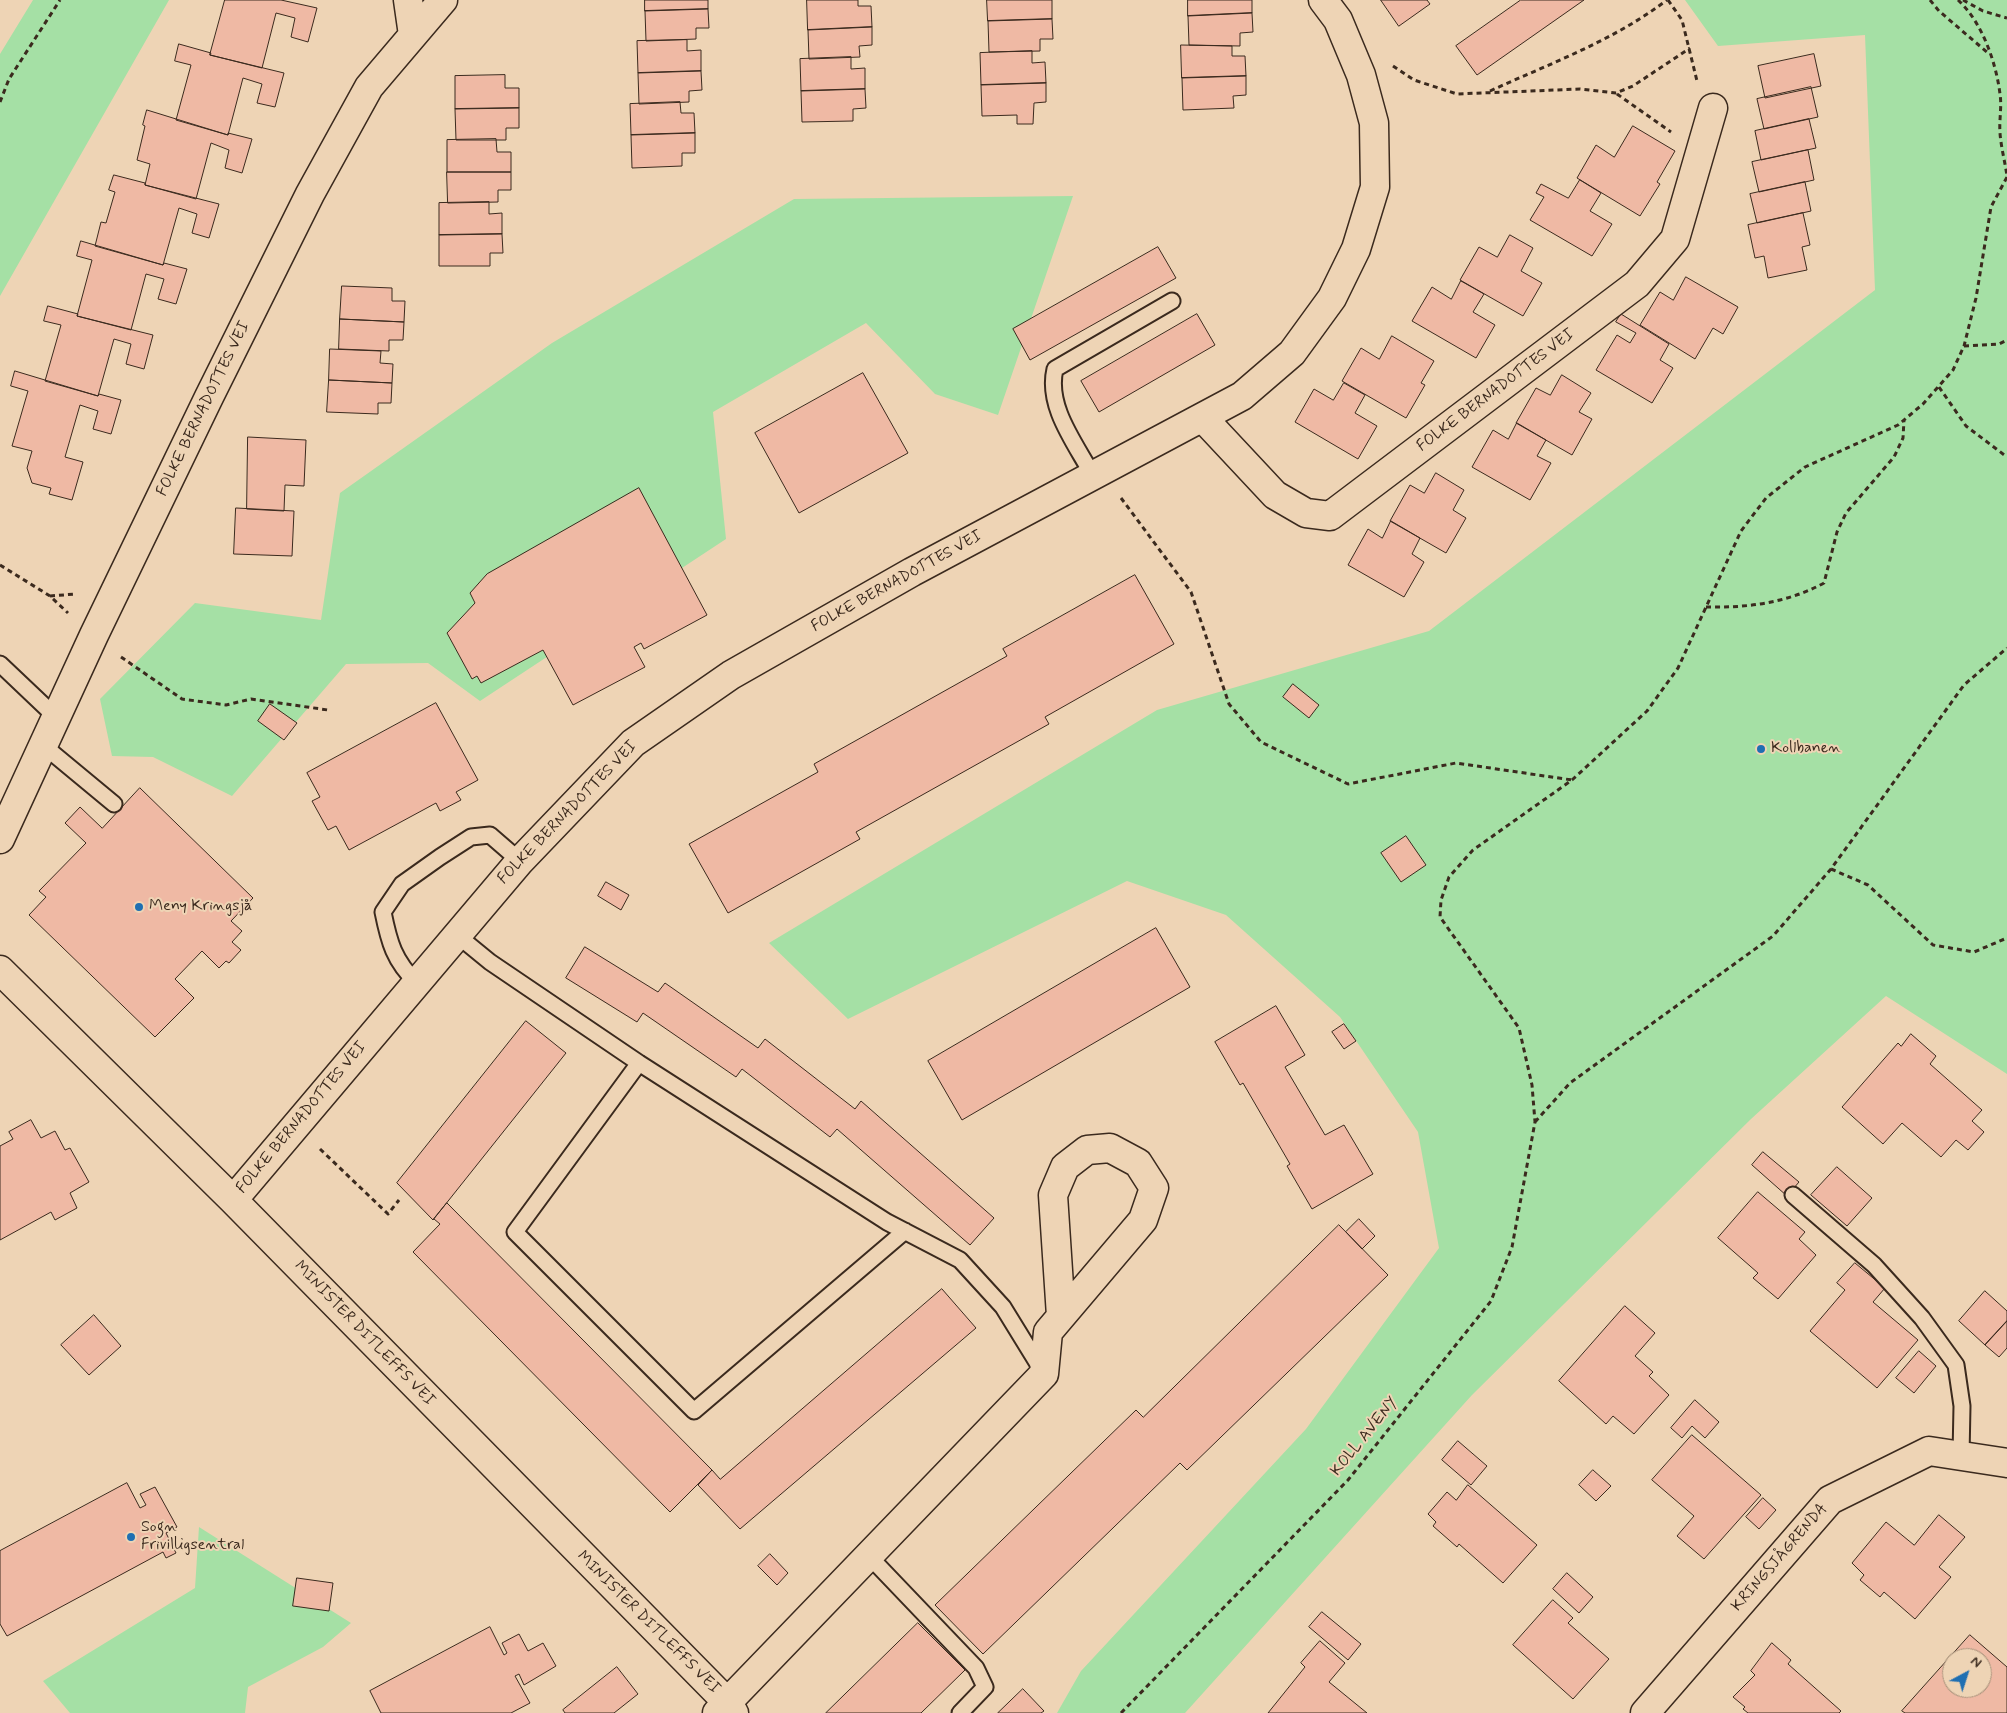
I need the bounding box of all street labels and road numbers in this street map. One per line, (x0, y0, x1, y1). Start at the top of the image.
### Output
street label: FOLKE BERNADOTTES VEI (153, 318, 255, 500)
street label: FOLKE BERNADOTTES VEI (1413, 325, 1579, 457)
street label: FOLKE BERNADOTTES VEI (808, 527, 986, 637)
street label: FOLKE BERNADOTTES VEI (494, 737, 642, 889)
street label: FOLKE BERNADOTTES VEI (233, 1038, 371, 1198)
street label: MINISTER DITLEFFS VEI (289, 1257, 439, 1411)
street label: KOLL AVENY (1327, 1394, 1403, 1480)
street label: KRINGSJÅGRENDA (1728, 1500, 1832, 1616)
street label: MINISTER DITLEFFS VEI (572, 1547, 724, 1699)

